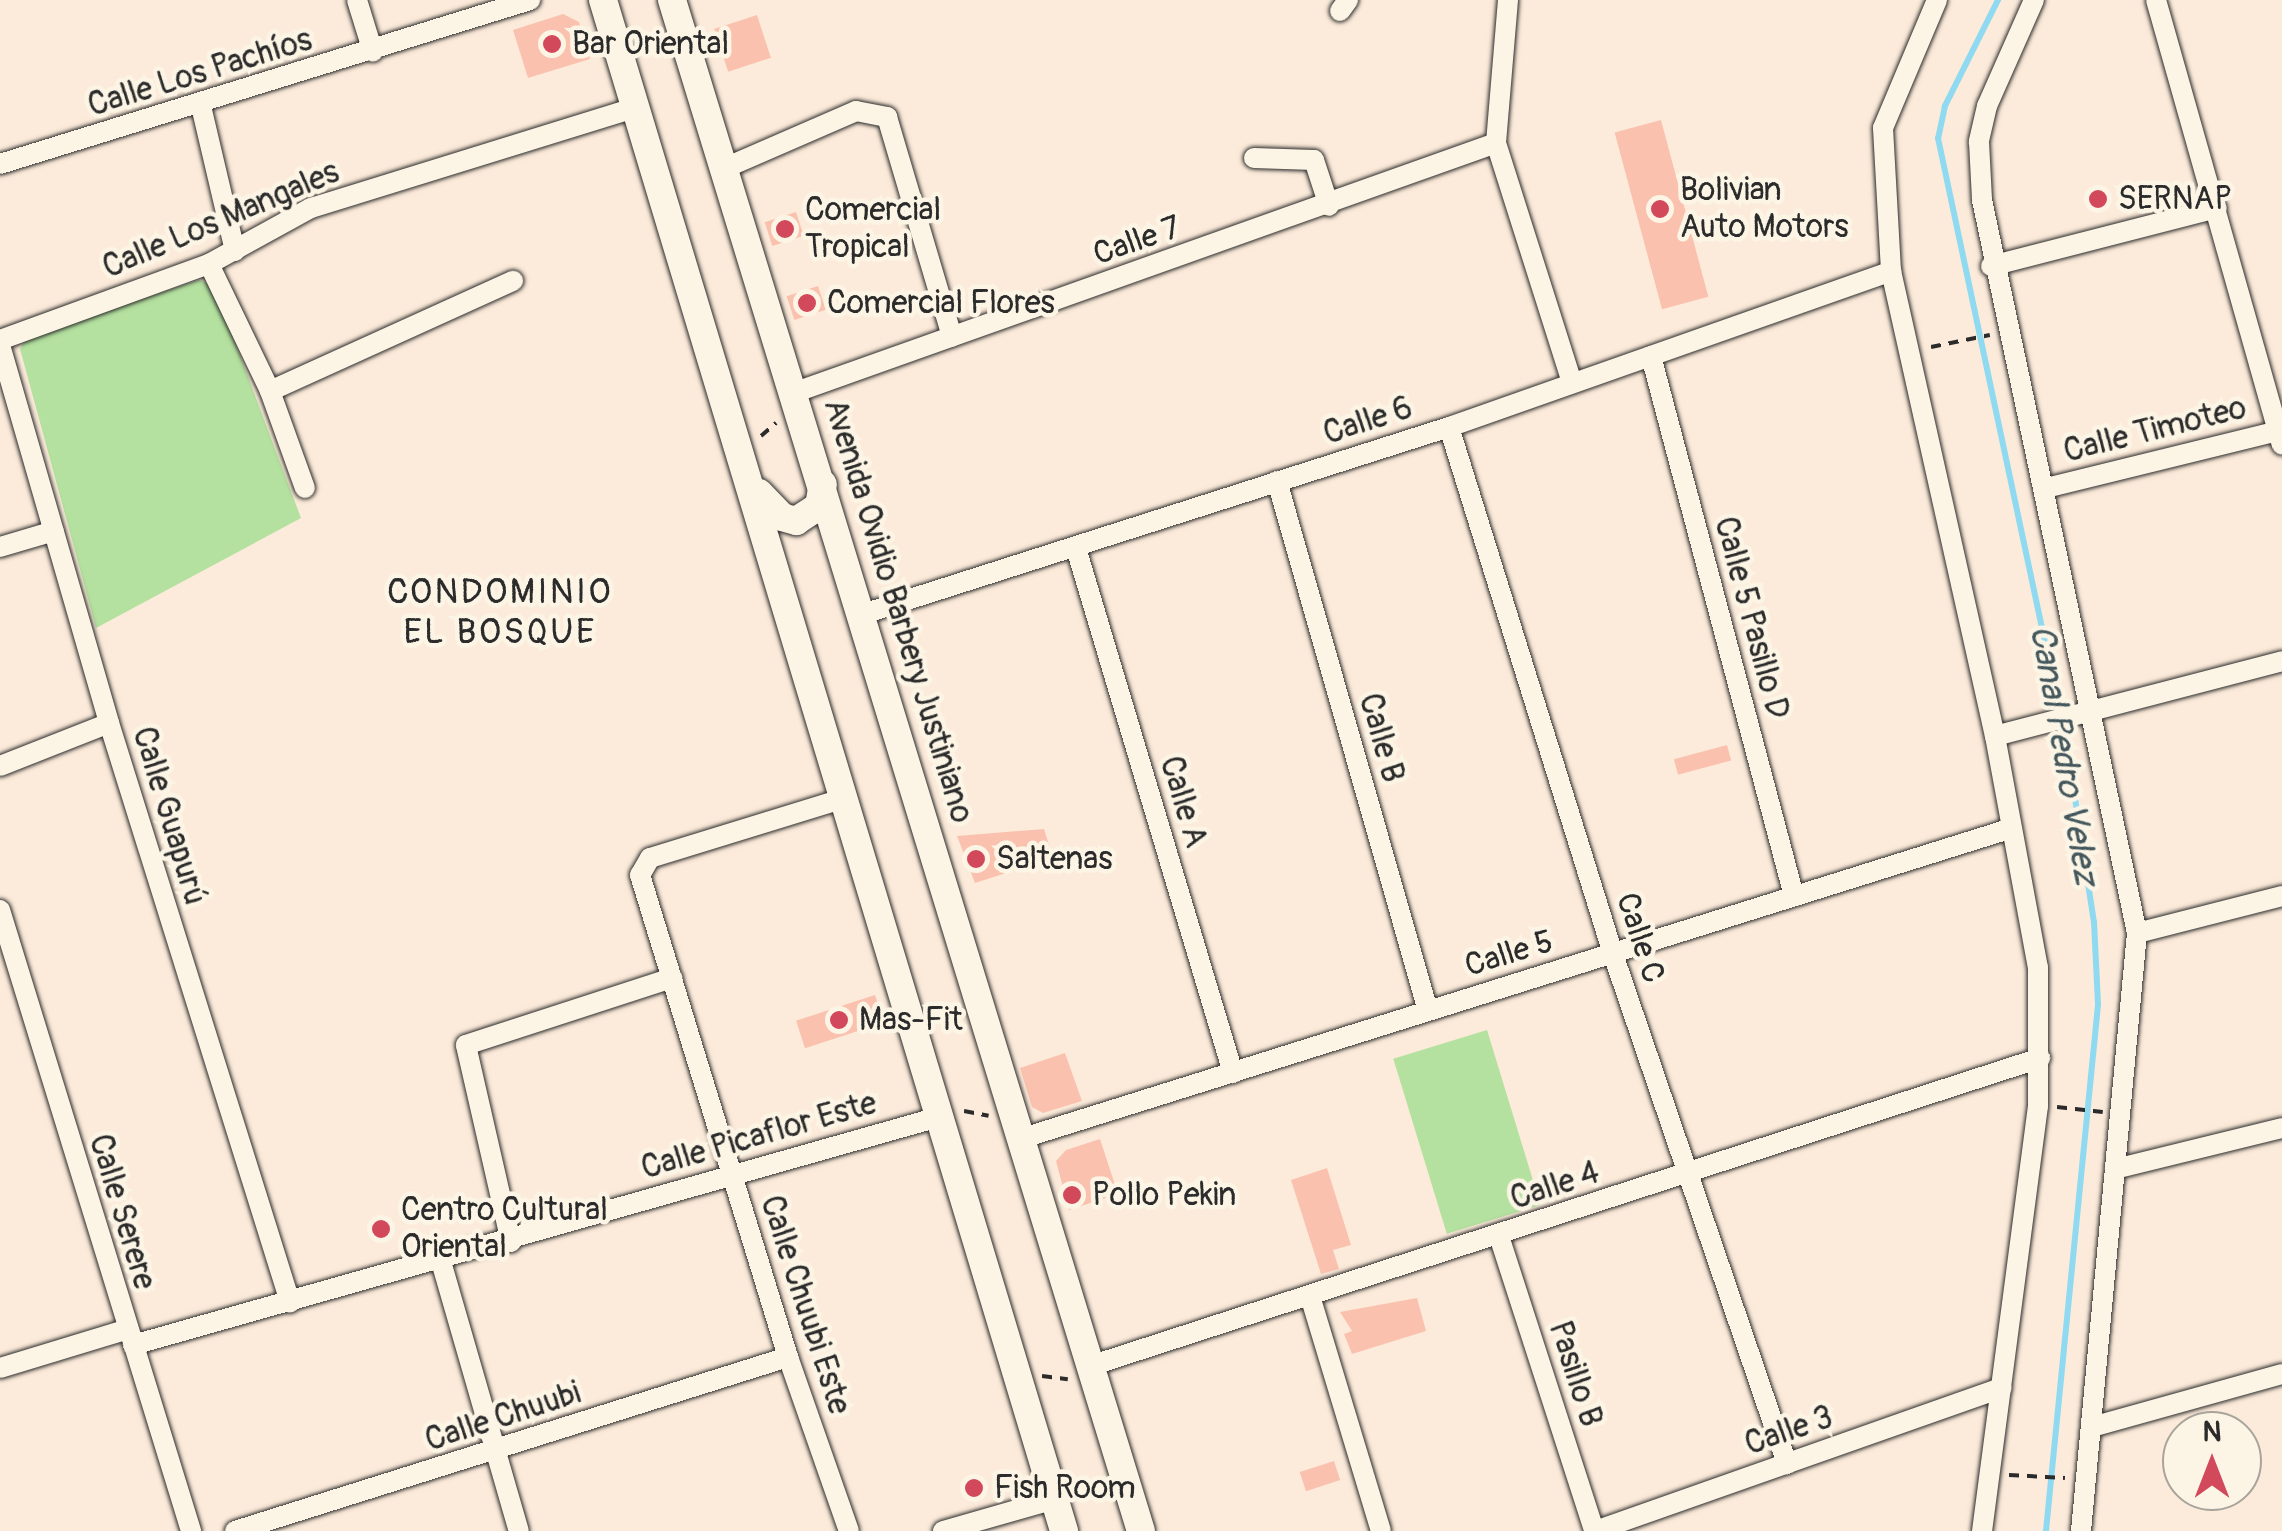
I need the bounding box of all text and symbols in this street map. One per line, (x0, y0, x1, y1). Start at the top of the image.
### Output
street label: Calle Los Pachíos (83, 21, 317, 125)
place label: Bar Oriental (572, 25, 729, 63)
marker: Bar Oriental (541, 33, 563, 55)
street label: Calle Los Mangales (97, 153, 345, 287)
place label: Bolivian Auto Motors (1680, 172, 1849, 247)
place label: SERNAP (2118, 180, 2232, 218)
marker: SERNAP (2087, 188, 2109, 210)
place label: Comercial Tropical (805, 192, 941, 267)
marker: Bolivian Auto Motors (1649, 198, 1671, 220)
street label: Calle 7 (1088, 208, 1186, 274)
marker: Comercial Tropical (774, 218, 796, 240)
place label: Comercial Flores (827, 284, 1055, 322)
marker: Comercial Flores (796, 292, 818, 314)
street label: Calle 6 (1319, 389, 1417, 453)
street label: Calle Timoteo (2060, 389, 2250, 471)
street label: Avenida Ovidio Barbery Justiniano (815, 394, 981, 828)
street label: Calle 5 Pasillo D (1706, 513, 1796, 723)
district label: CONDOMINIO EL BOSQUE (387, 571, 613, 653)
water label: Canal Pedro Velez (2021, 622, 2107, 888)
street label: Calle B (1350, 689, 1412, 787)
street label: Calle Guapurú (124, 722, 214, 910)
street label: Calle A (1151, 752, 1215, 852)
place label: Saltenas (996, 840, 1112, 878)
marker: Saltenas (965, 848, 987, 870)
street label: Calle C (1607, 888, 1673, 988)
street label: Calle 5 (1460, 922, 1558, 986)
place label: Mas-Fit (859, 1001, 963, 1039)
marker: Mas-Fit (828, 1009, 850, 1031)
street label: Calle Picaflor Este (637, 1084, 881, 1188)
street label: Calle Serere (80, 1130, 164, 1294)
street label: Calle 4 (1506, 1154, 1604, 1218)
place label: Pollo Pekin (1092, 1176, 1236, 1214)
marker: Pollo Pekin (1061, 1184, 1083, 1206)
street label: Calle Chuubi Este (752, 1191, 858, 1419)
place label: Centro Cultural Oriental (401, 1192, 608, 1267)
marker: Centro Cultural Oriental (370, 1218, 392, 1240)
street label: Pasillo B (1540, 1316, 1610, 1432)
street label: Calle Chuubi (421, 1374, 585, 1460)
street label: Calle 3 (1740, 1398, 1838, 1464)
north arrow (2162, 1411, 2262, 1511)
text: N (2203, 1415, 2221, 1450)
place label: Fish Room (994, 1469, 1136, 1507)
marker: Fish Room (963, 1477, 985, 1499)

